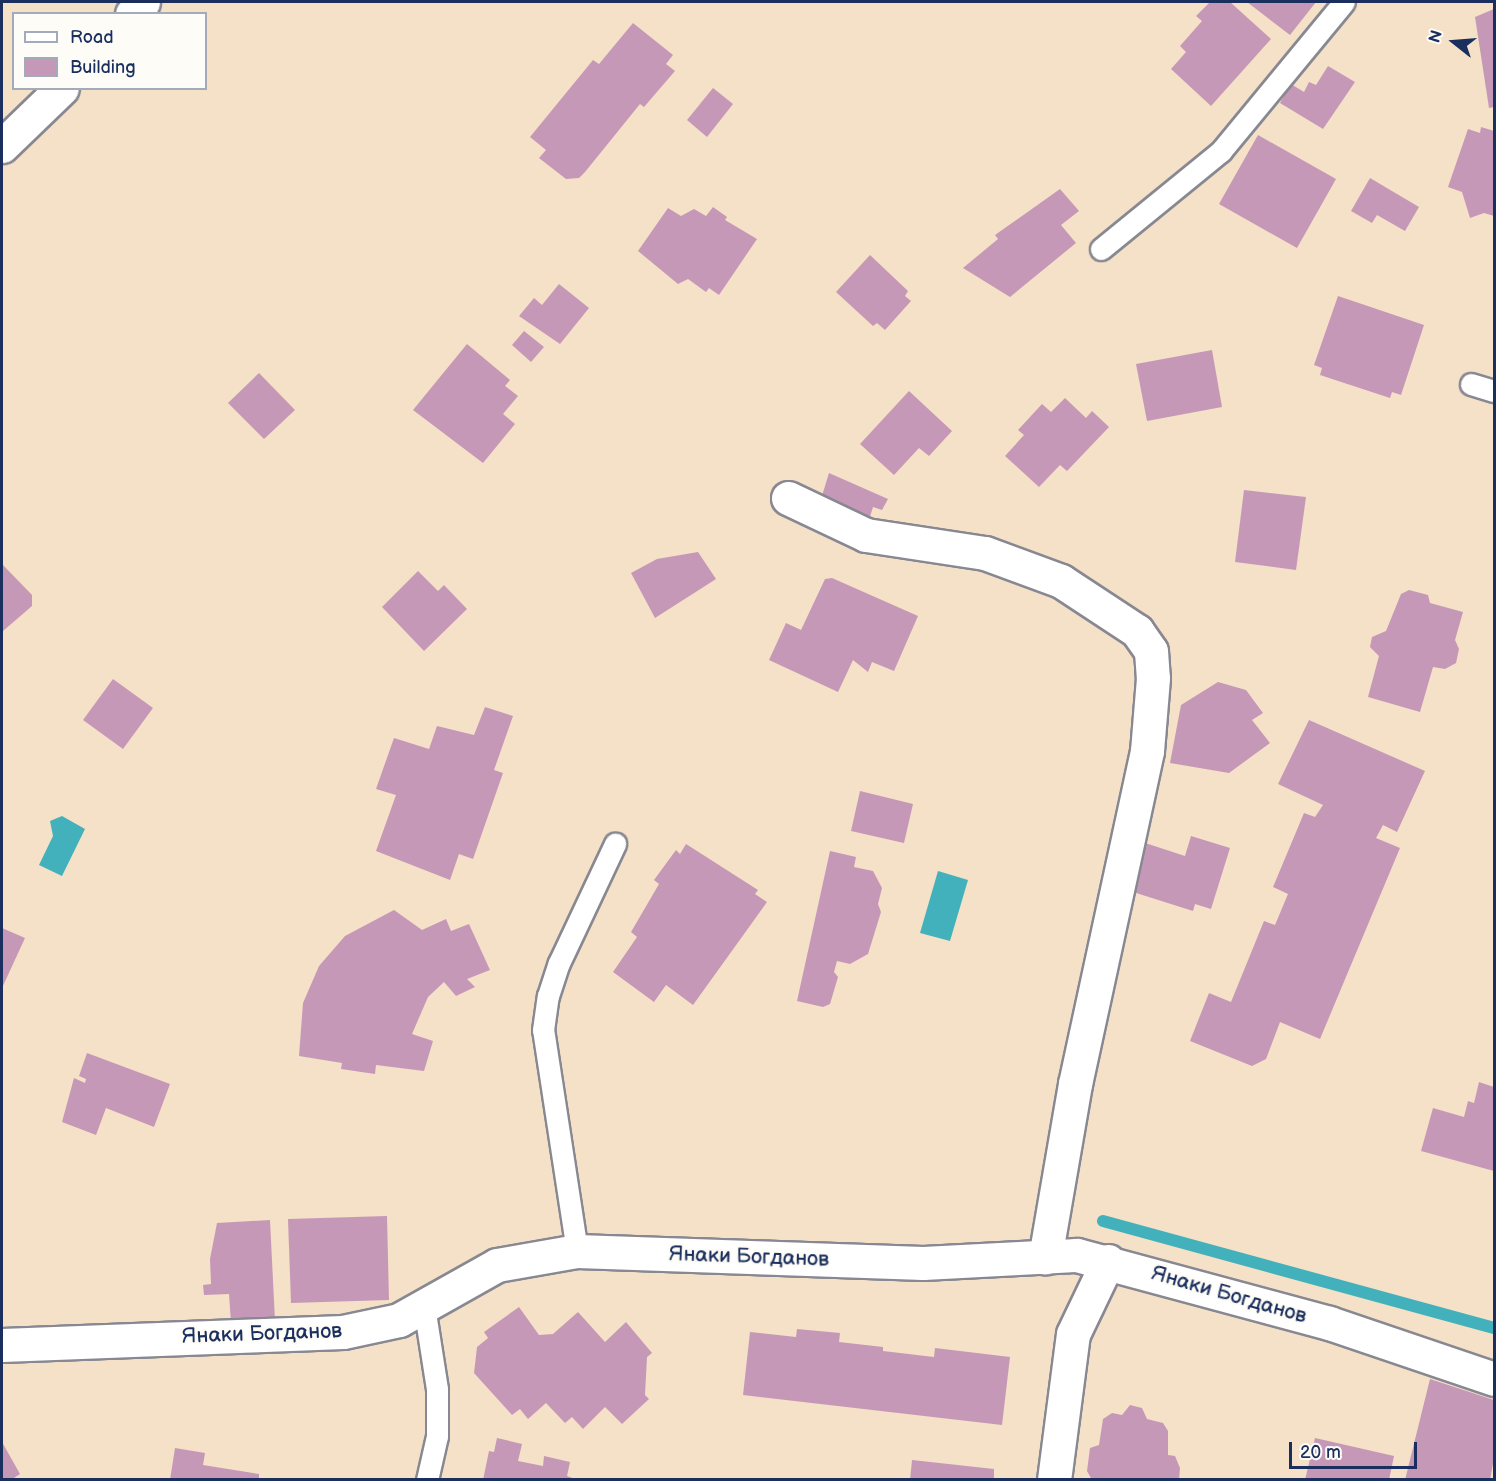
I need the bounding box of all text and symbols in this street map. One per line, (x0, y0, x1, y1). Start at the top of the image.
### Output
legend (12, 12, 207, 90)
north arrow (1424, 12, 1484, 72)
text: Road (70, 27, 114, 48)
text: N (1425, 28, 1447, 45)
text: Building (70, 57, 136, 78)
street label: Янаки Богданов (668, 1242, 830, 1272)
street label: Янаки Богданов (1148, 1261, 1310, 1329)
street label: Янаки Богданов (181, 1319, 343, 1349)
scale bar (1292, 1430, 1420, 1468)
text: 20 m (1300, 1442, 1341, 1463)

